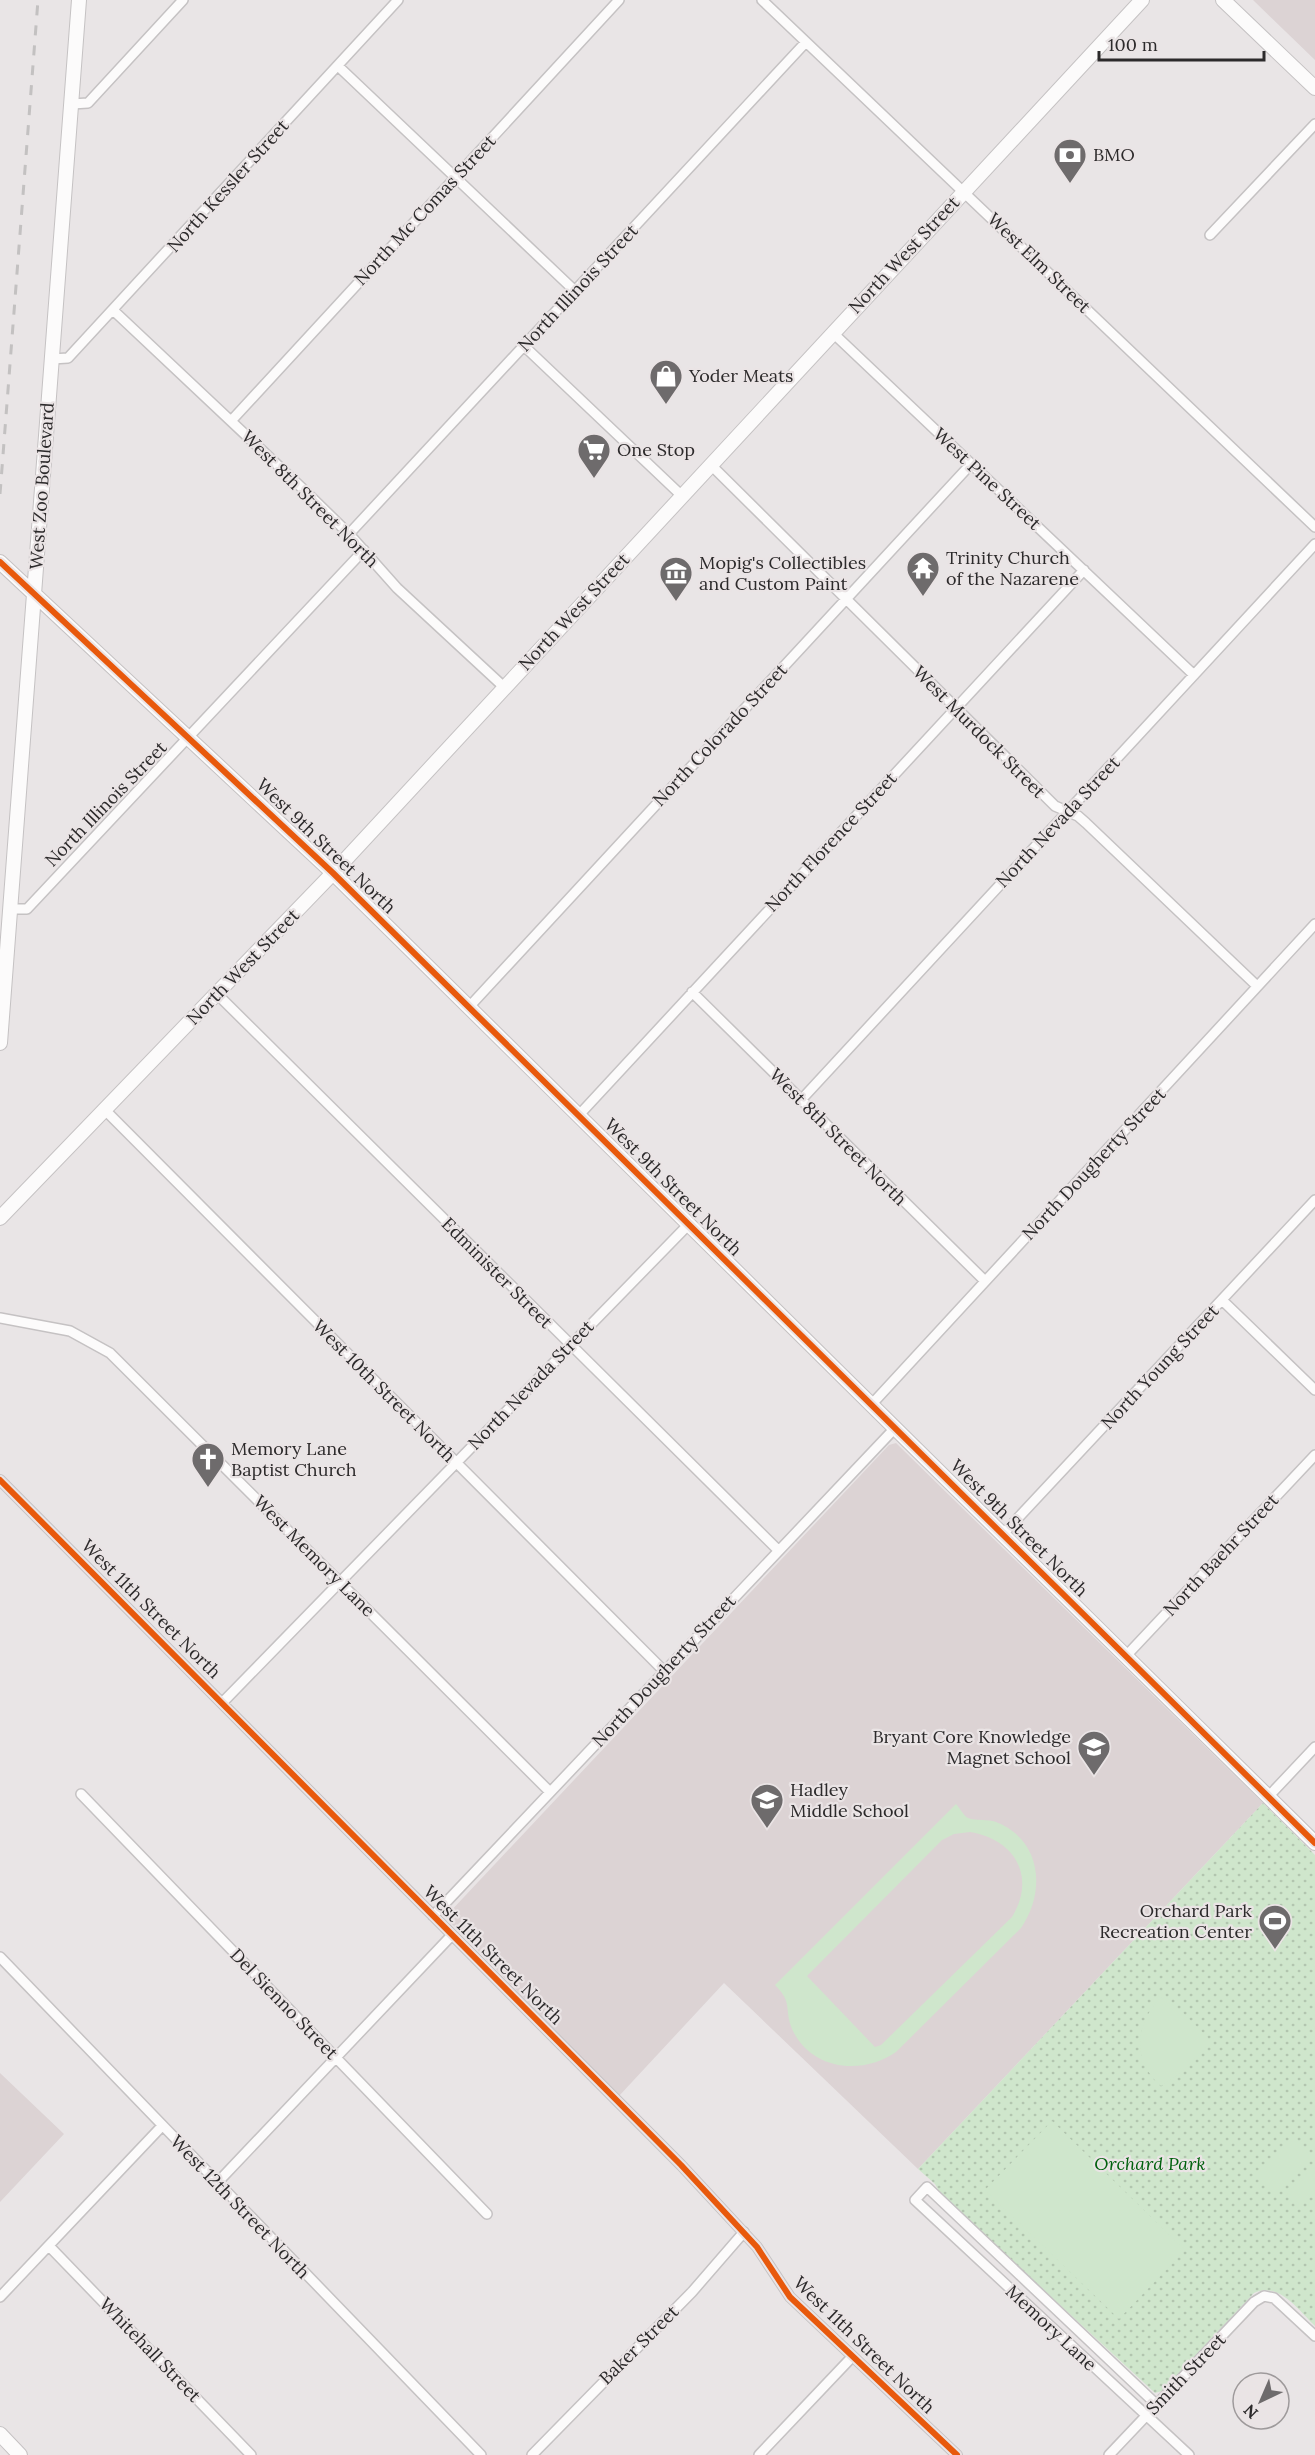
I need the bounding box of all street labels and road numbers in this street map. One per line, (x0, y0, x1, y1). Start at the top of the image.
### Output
street label: North Kessler Street (162, 114, 293, 257)
street label: North Mc Comas Street (349, 129, 501, 290)
street label: North West Street (843, 191, 964, 318)
street label: West Elm Street (983, 207, 1096, 318)
street label: North Illinois Street (513, 219, 643, 356)
street label: West Zoo Boulevard (24, 401, 59, 570)
street label: West Pine Street (929, 423, 1046, 535)
street label: West 8th Street North (237, 425, 384, 572)
street label: North West Street (513, 548, 634, 675)
street label: North Colorado Street (647, 658, 792, 811)
street label: West Murdock Street (908, 660, 1051, 803)
street label: North Illinois Street (40, 736, 172, 871)
street label: North Nevada Street (991, 751, 1125, 892)
street label: North Florence Street (760, 767, 902, 916)
street label: West 9th Street North (252, 773, 401, 918)
street label: North West Street (181, 904, 304, 1029)
street label: West 8th Street North (765, 1063, 912, 1210)
street label: North Dougherty Street (1017, 1083, 1170, 1245)
street label: West 9th Street North (600, 1113, 747, 1260)
street label: Edminister Street (437, 1212, 558, 1333)
street label: North Young Street (1096, 1299, 1223, 1434)
street label: West 10th Street North (308, 1314, 461, 1467)
street label: North Nevada Street (463, 1315, 599, 1454)
street label: West 9th Street North (946, 1454, 1093, 1601)
street label: North Baehr Street (1158, 1489, 1283, 1621)
street label: West Memory Lane (249, 1490, 380, 1622)
street label: West 11th Street North (77, 1534, 226, 1683)
street label: North Dougherty Street (587, 1590, 740, 1752)
street label: West 11th Street North (419, 1880, 568, 2029)
street label: Del Sienno Street (225, 1943, 343, 2064)
street label: West 12th Street North (166, 2130, 315, 2284)
street label: West 11th Street North (789, 2271, 940, 2418)
street label: Memory Lane (1001, 2280, 1102, 2376)
street label: Whitehall Street (95, 2292, 206, 2407)
street label: Baker Street (594, 2300, 683, 2389)
street label: Smith Street (1141, 2328, 1230, 2419)

